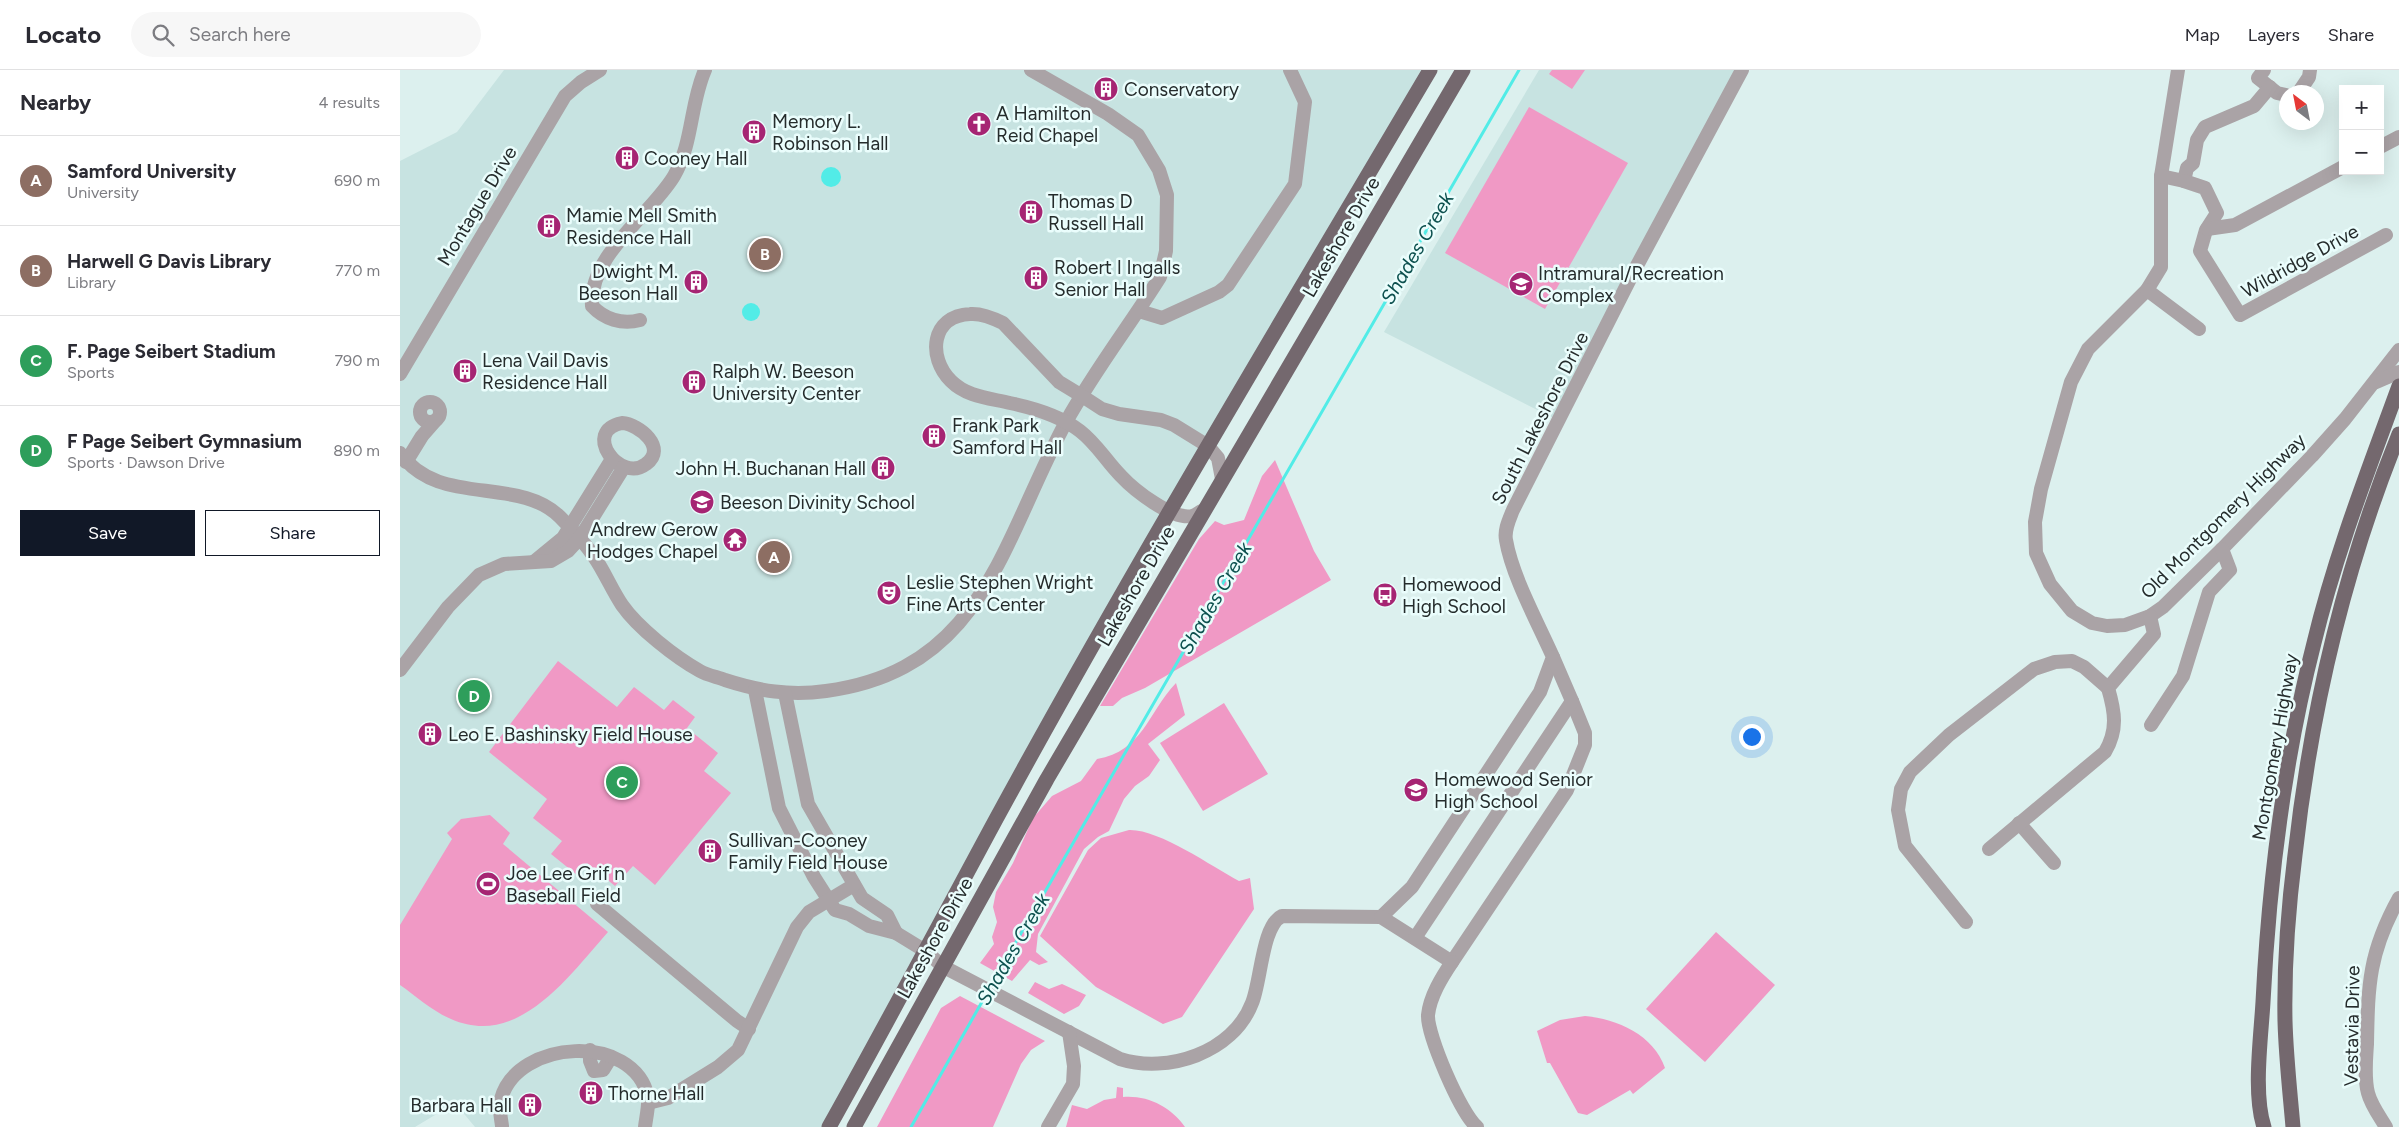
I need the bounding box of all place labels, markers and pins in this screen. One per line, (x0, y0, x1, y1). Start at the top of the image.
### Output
building icon: Conservatory (1093, 76, 1119, 102)
place label: Conservatory (1124, 78, 1239, 101)
place label: A Hamilton Reid Chapel (996, 102, 1098, 147)
place label: Memory L. Robinson Hall (772, 110, 889, 155)
church icon: A Hamilton Reid Chapel (966, 111, 992, 137)
building icon: Memory L. Robinson Hall (741, 119, 767, 145)
building icon: Cooney Hall (614, 145, 640, 171)
place label: Cooney Hall (644, 147, 747, 170)
place label: Thomas D Russell Hall (1048, 190, 1144, 235)
building icon: Thomas D Russell Hall (1018, 199, 1044, 225)
place label: Mamie Mell Smith Residence Hall (566, 204, 717, 249)
building icon: Mamie Mell Smith Residence Hall (536, 213, 562, 239)
pin: B (749, 235, 781, 273)
place label: Robert I Ingalls Senior Hall (1054, 256, 1181, 301)
place label: Dwight M. Beeson Hall (578, 260, 678, 305)
place label: Intramural/Recreation Complex (1538, 262, 1724, 307)
building icon: Robert I Ingalls Senior Hall (1023, 265, 1049, 291)
building icon: Dwight M. Beeson Hall (683, 269, 709, 295)
school or university icon: Intramural/Recreation Complex (1508, 271, 1534, 297)
place label: Lena Vail Davis Residence Hall (482, 349, 609, 394)
building icon: Lena Vail Davis Residence Hall (452, 358, 478, 384)
place label: Ralph W. Beeson University Center (712, 360, 861, 405)
building icon: Ralph W. Beeson University Center (681, 369, 707, 395)
place label: Frank Park Samford Hall (952, 414, 1062, 459)
building icon: Frank Park Samford Hall (921, 423, 947, 449)
building icon: John H. Buchanan Hall (870, 455, 896, 481)
place label: John H. Buchanan Hall (676, 457, 866, 480)
school or university icon: Beeson Divinity School (689, 489, 715, 515)
place label: Beeson Divinity School (720, 491, 915, 514)
place label: Andrew Gerow Hodges Chapel (587, 518, 718, 563)
temple icon: Andrew Gerow Hodges Chapel (722, 527, 748, 553)
pin: A (758, 538, 790, 576)
place label: Leslie Stephen Wright Fine Arts Center (906, 571, 1093, 616)
place label: Homewood High School (1402, 573, 1506, 618)
theatre icon: Leslie Stephen Wright Fine Arts Center (876, 580, 902, 606)
bus stop icon: Homewood High School (1372, 582, 1398, 608)
pin: D (458, 677, 490, 715)
building icon: Leo E. Bashinsky Field House (417, 721, 443, 747)
place label: Leo E. Bashinsky Field House (448, 723, 693, 746)
pin: C (606, 763, 638, 801)
place label: Homewood Senior High School (1434, 768, 1593, 813)
school or university icon: Homewood Senior High School (1403, 777, 1429, 803)
place label: Sullivan-Cooney Family Field House (728, 829, 888, 874)
building icon: Sullivan-Cooney Family Field House (697, 838, 723, 864)
place label: Joe Lee Grif n Baseball Field (506, 862, 625, 907)
sports icon: Joe Lee Grif n Baseball Field (475, 871, 501, 897)
building icon: Thorne Hall (578, 1080, 604, 1106)
place label: Thorne Hall (608, 1082, 705, 1105)
building icon: Barbara Hall (517, 1092, 543, 1118)
place label: Barbara Hall (410, 1094, 512, 1117)

